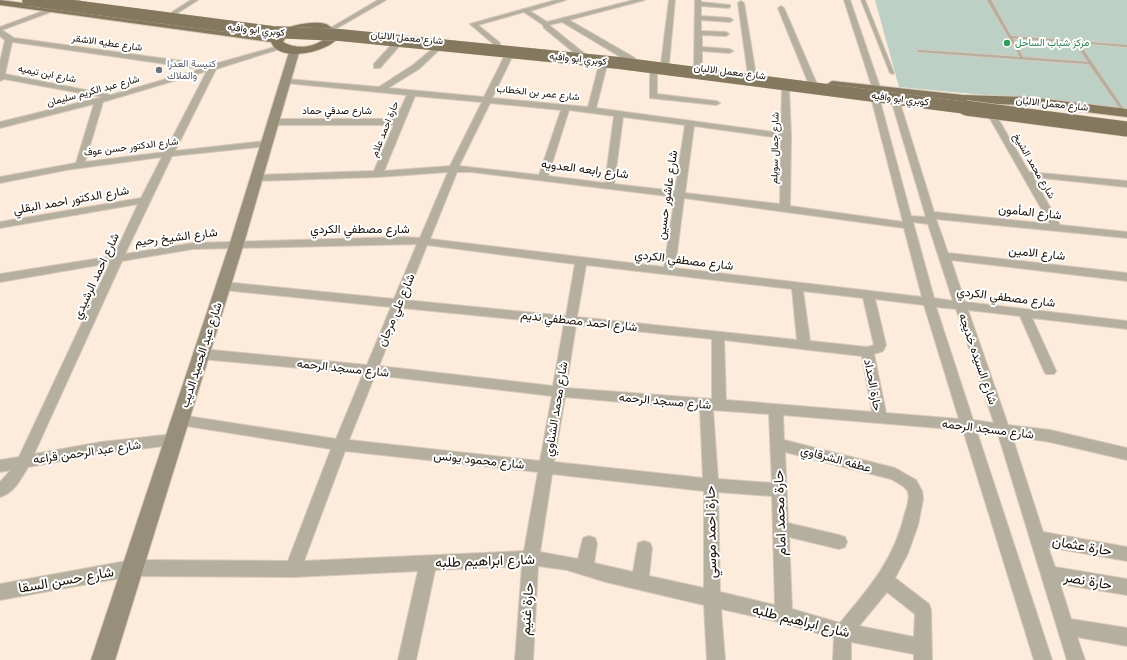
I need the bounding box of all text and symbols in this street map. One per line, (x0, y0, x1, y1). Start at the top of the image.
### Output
street label: كوبري ابو وافيه (226, 21, 286, 41)
street label: شارع معمل الالبان (370, 29, 444, 47)
street label: شارع عطيه الاشقر (70, 32, 143, 54)
place label: مركز شباب الساحل (1015, 37, 1089, 49)
marker: مركز شباب الساحل (1002, 38, 1012, 48)
street label: كوبري ابو وافيه (548, 50, 608, 70)
place label: كنيسة العدرا والملاك (167, 58, 217, 82)
street label: شارع ابن تيميه (17, 62, 77, 86)
street label: شارع معمل الالبان (693, 62, 767, 82)
marker: كنيسة العدرا والملاك (154, 65, 164, 75)
street label: شارع عبد الكريم سليمان (45, 73, 141, 109)
street label: شارع عمر بن الخطاب (496, 83, 580, 103)
street label: كوبري ابو وافيه (870, 90, 930, 111)
street label: شارع معمل الالبان (1015, 94, 1089, 114)
street label: حارة احمد علام (368, 99, 402, 159)
street label: شارع صدقي حماد (302, 105, 372, 119)
street label: شارع جمال سويلم (768, 112, 782, 184)
street label: شارع محمد الشيخ (1010, 131, 1058, 201)
street label: شارع الدكتور حسن عوف (83, 135, 179, 159)
street label: شارع عاشور حسين (654, 149, 682, 241)
street label: شارع رابعه العدويه (540, 157, 630, 183)
street label: شارع الدكتور احمد البقلي (12, 183, 130, 220)
street label: شارع المأمون (998, 202, 1062, 224)
street label: شارع مصطفي الكردي (310, 222, 410, 239)
street label: شارع الشيخ رحيم (134, 225, 218, 251)
street label: شارع احمد الرشيدي (70, 231, 125, 322)
street label: شارع الامين (1008, 243, 1066, 265)
street label: شارع مصطفي الكردي (633, 247, 734, 276)
street label: شارع علي مرجان (374, 271, 420, 350)
street label: شارع مصطفي الكردي (955, 284, 1056, 313)
street label: شارع عبد الحميد الديب (177, 301, 227, 410)
street label: شارع احمد مصطفي نديم (520, 308, 638, 337)
street label: شارع السيده خديجه (954, 311, 1000, 407)
street label: شارع مسجد الرحمه (296, 356, 390, 382)
street label: حارة الحداد (860, 358, 885, 412)
street label: شارع محمد الشناوي (542, 361, 573, 458)
street label: شارع مسجد الرحمه (618, 390, 712, 414)
street label: شارع مسجد الرحمه (941, 416, 1035, 444)
street label: شارع عبد الرحمن قراعه (32, 438, 142, 468)
street label: عطفه الشرقاوي (798, 443, 873, 478)
street label: شارع محمود يونس (433, 448, 525, 474)
street label: حارة محمد امام (770, 470, 790, 556)
street label: حارة احمد موسي (702, 486, 723, 578)
street label: حارة عثمان (1051, 532, 1113, 560)
street label: شارع ابراهيم طلبه (435, 551, 535, 573)
street label: شارع حسن السقا (17, 563, 115, 599)
street label: حارة نصر (1062, 568, 1113, 594)
street label: حارة غنيم (517, 582, 537, 636)
street label: شارع ابراهيم طلبه (750, 601, 852, 643)

